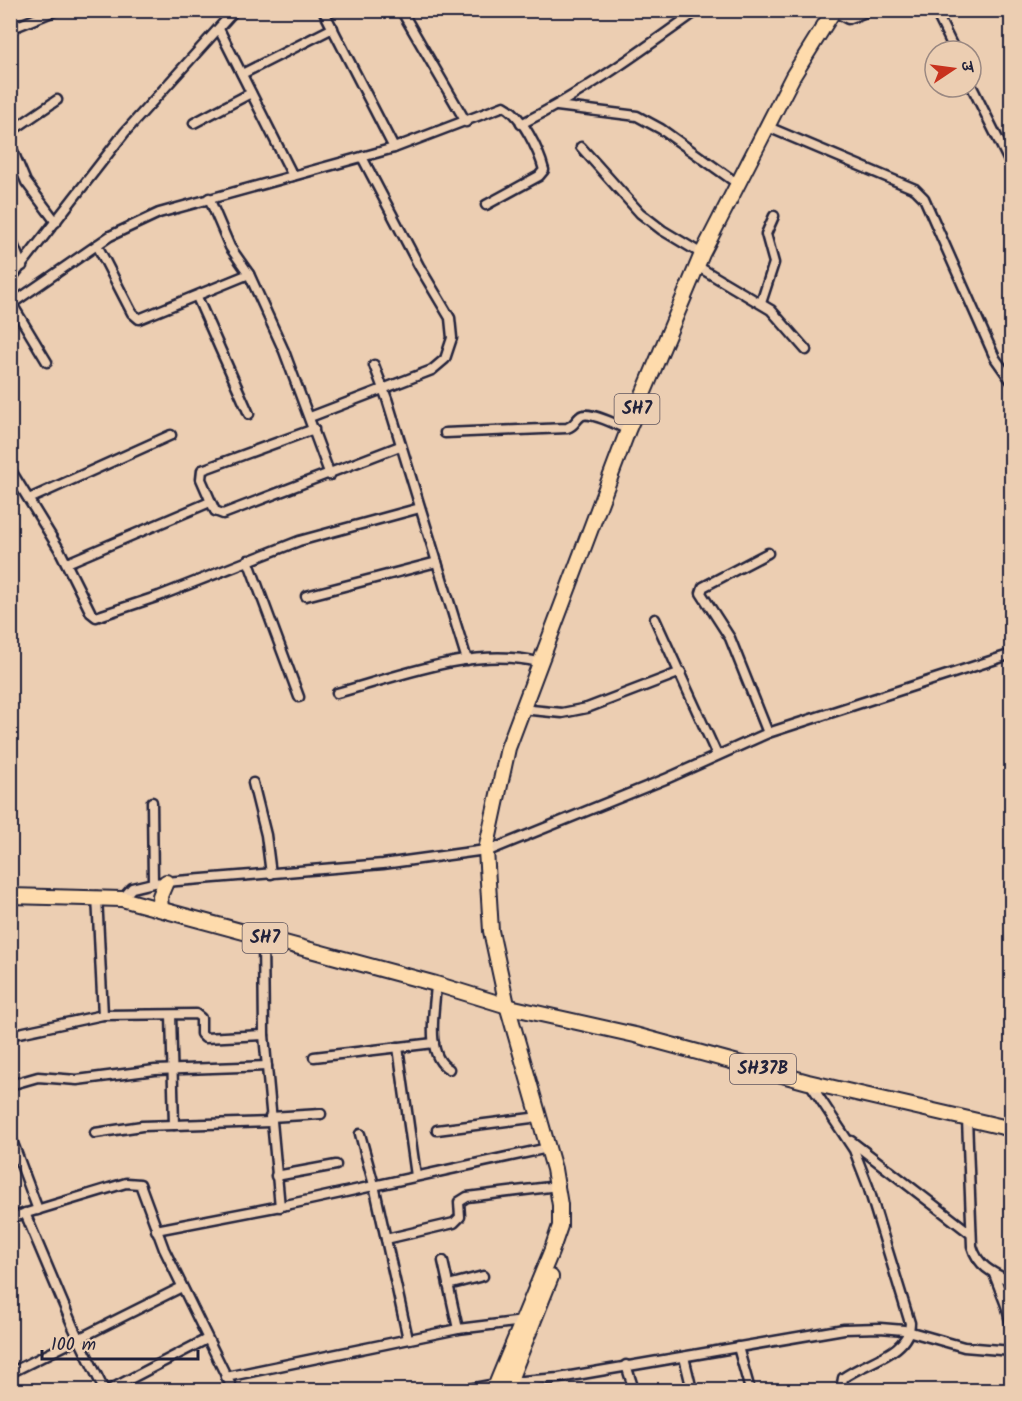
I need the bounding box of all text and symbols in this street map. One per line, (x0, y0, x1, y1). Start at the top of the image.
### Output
north arrow (923, 39, 983, 99)
text: उ (953, 58, 980, 77)
road number: SH7 (614, 394, 660, 424)
road number: SH7 (242, 923, 288, 953)
road number: SH37B (730, 1054, 796, 1084)
scale bar (42, 1323, 198, 1361)
text: 100 m (51, 1331, 96, 1360)

